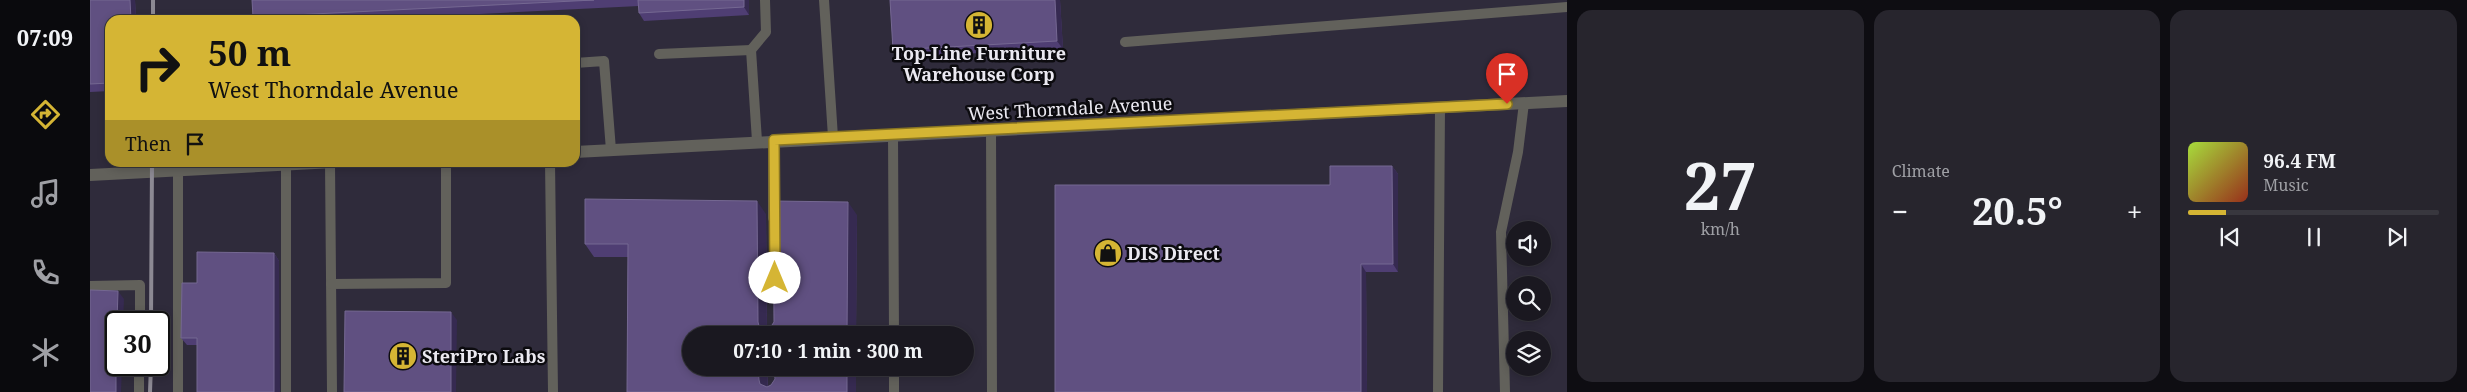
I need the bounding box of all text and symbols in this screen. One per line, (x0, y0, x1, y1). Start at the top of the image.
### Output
building icon: Top-Line Furniture Warehouse Corp (964, 10, 994, 40)
text: 07:09 (17, 22, 73, 52)
text: 50 m (208, 29, 291, 76)
icon: right (125, 35, 190, 100)
place label: Top-Line Furniture Warehouse Corp (892, 41, 1066, 86)
pin (1486, 53, 1528, 104)
icon: arrive (1493, 60, 1521, 88)
text: West Thorndale Avenue (208, 74, 458, 104)
street label: West Thorndale Avenue (967, 91, 1173, 125)
icon: directions (28, 97, 63, 132)
icon: arrive (181, 130, 209, 158)
text: Then (125, 131, 171, 157)
text: 27 (1684, 141, 1757, 229)
text: 96.4 FM (2263, 148, 2336, 174)
text: Climate (1892, 160, 1950, 182)
text: Music (2263, 174, 2309, 196)
icon: music (28, 176, 63, 211)
text: 20.5° (1972, 184, 2063, 236)
text: − (1892, 192, 1908, 230)
text: + (2127, 192, 2142, 230)
text: km/h (1701, 218, 1740, 240)
map controls (1506, 221, 1551, 376)
button: sound (1506, 221, 1551, 266)
icon: previous (2216, 223, 2244, 251)
icon: pause (2300, 223, 2328, 251)
icon: next (2383, 223, 2411, 251)
shop icon: DIS Direct (1093, 238, 1123, 268)
place label: DIS Direct (1127, 241, 1220, 265)
position arrow (748, 251, 800, 303)
icon: phone (28, 255, 63, 290)
button: search (1506, 276, 1551, 321)
speed limit sign: 30 (105, 311, 170, 376)
button: layers (1506, 331, 1551, 376)
icon: climate (28, 335, 63, 370)
text: 07:10 · 1 min · 300 m (733, 338, 923, 364)
building icon: SteriPro Labs (388, 341, 418, 371)
place label: SteriPro Labs (422, 344, 546, 368)

